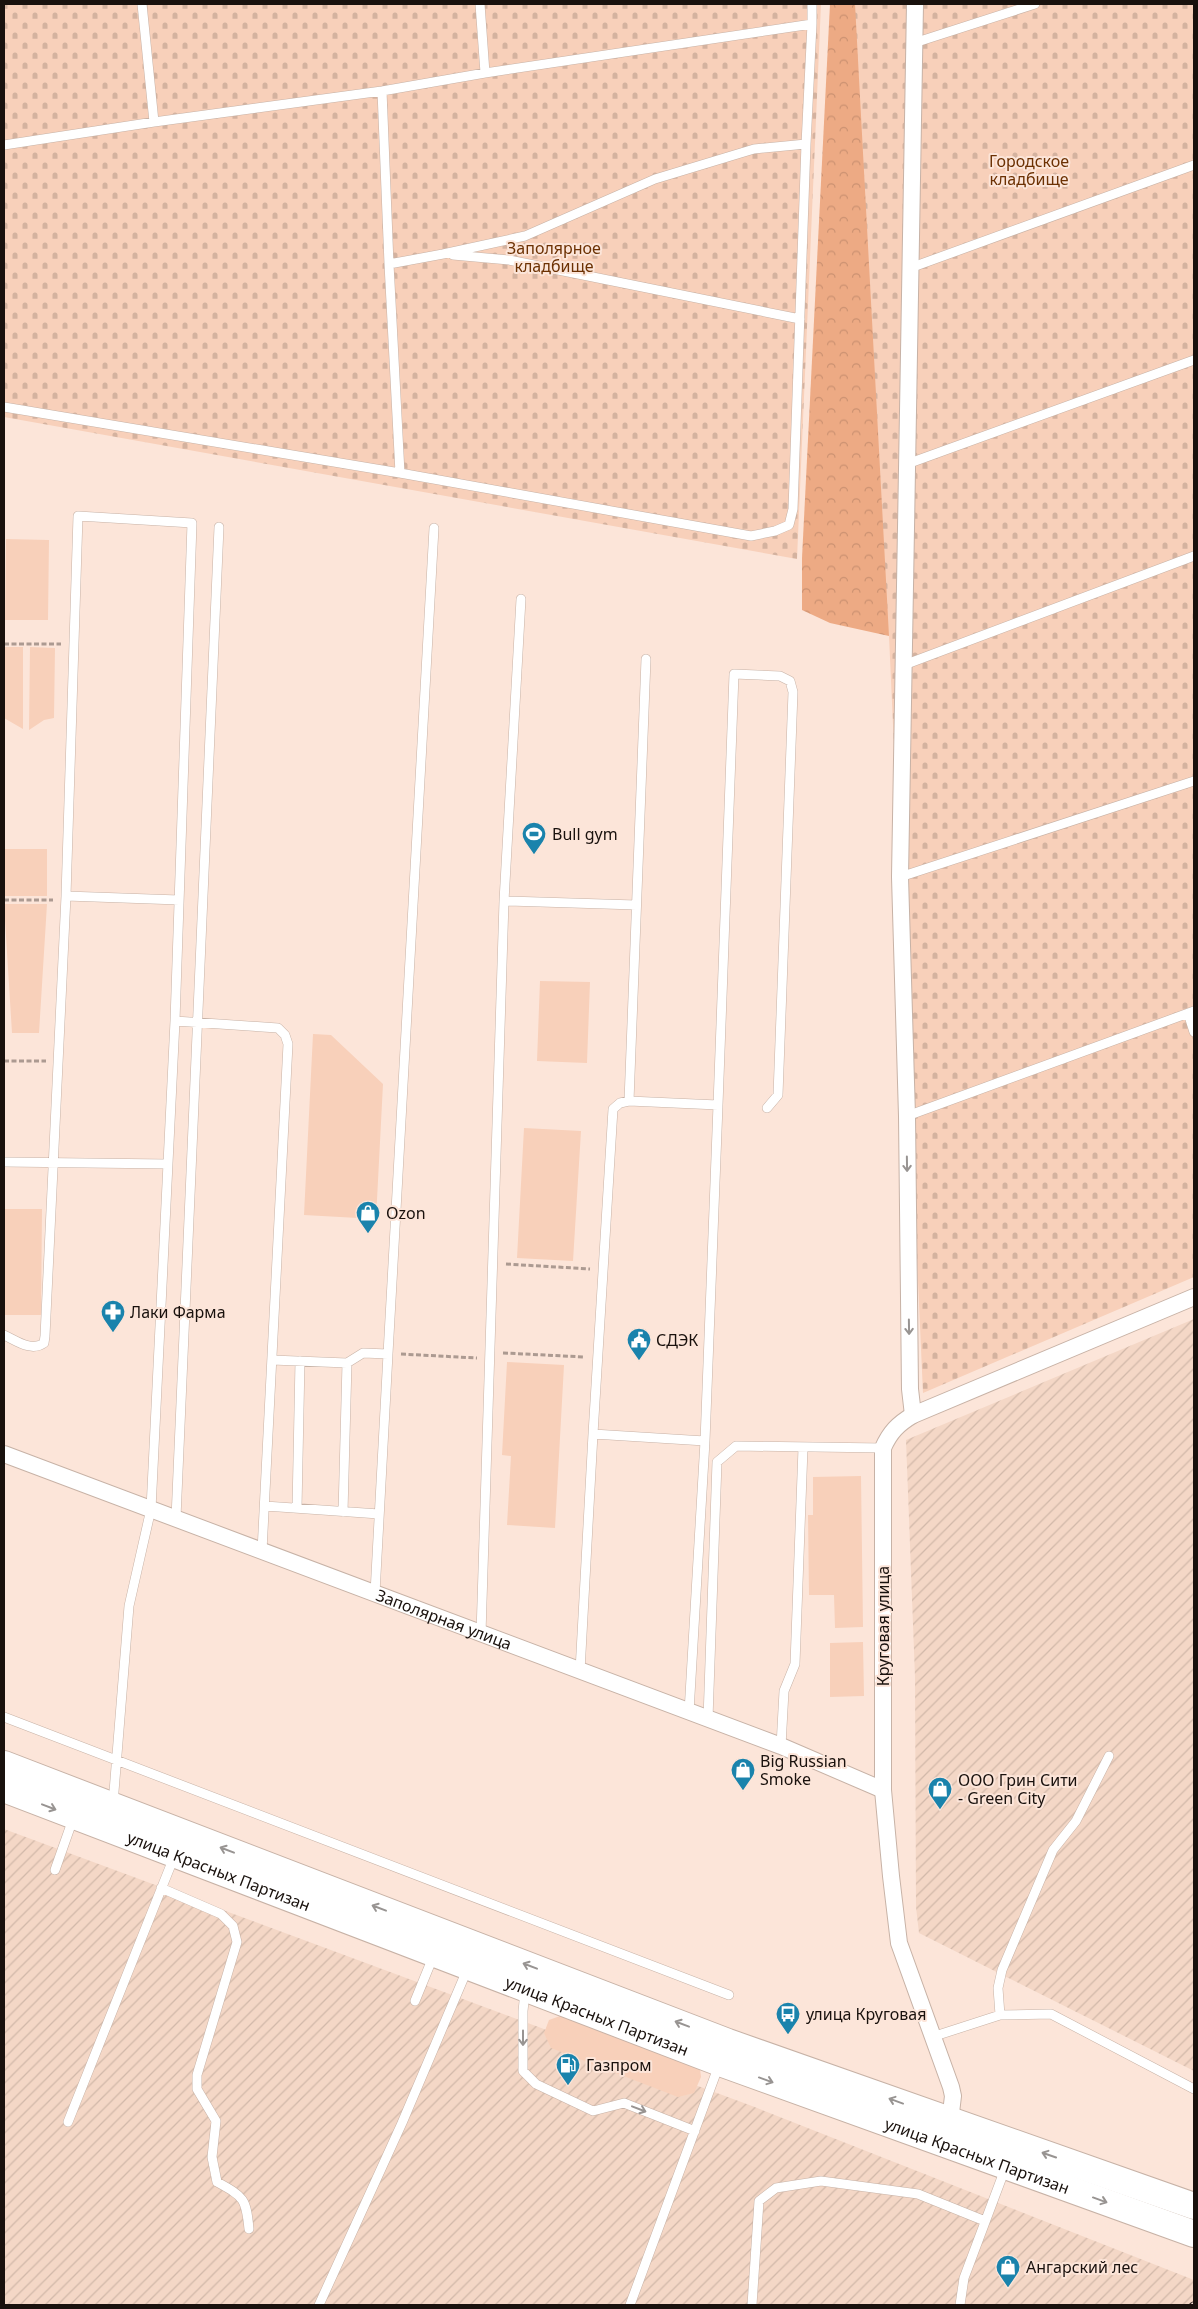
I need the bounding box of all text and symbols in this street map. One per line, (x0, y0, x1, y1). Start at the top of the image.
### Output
park label: Городское кладбище (989, 150, 1069, 190)
park label: Заполярное кладбище (507, 237, 601, 277)
sports icon: Bull gym (521, 821, 547, 855)
place label: Bull gym (552, 823, 618, 845)
one-way arrow (903, 1156, 912, 1172)
shop icon: Ozon (355, 1200, 381, 1234)
place label: Ozon (386, 1202, 426, 1224)
pharmacy icon: Лаки Фарма (100, 1299, 126, 1333)
place label: Лаки Фарма (130, 1301, 226, 1323)
one-way arrow (904, 1318, 914, 1335)
public building icon: СДЭК (626, 1327, 652, 1361)
place label: СДЭК (656, 1329, 698, 1351)
street label: Круговая улица (872, 1566, 894, 1686)
street label: Заполярная улица (373, 1584, 515, 1655)
place label: Big Russian Smoke (760, 1750, 847, 1790)
shop icon: Big Russian Smoke (730, 1757, 756, 1791)
place label: ООО Грин Сити - Green City (958, 1769, 1078, 1809)
shop icon: ООО Грин Сити - Green City (927, 1776, 953, 1810)
one-way arrow (41, 1802, 56, 1812)
street label: улица Красных Партизан (124, 1826, 314, 1916)
one-way arrow (220, 1845, 235, 1854)
one-way arrow (371, 1903, 387, 1912)
one-way arrow (523, 1961, 539, 1970)
street label: улица Красных Партизан (502, 1971, 692, 2061)
bus stop icon: улица Круговая (775, 2001, 801, 2035)
place label: улица Круговая (806, 2003, 926, 2025)
one-way arrow (675, 2019, 690, 2028)
one-way arrow (518, 2030, 528, 2046)
fuel station icon: Газпром (555, 2052, 581, 2086)
place label: Газпром (586, 2054, 651, 2076)
one-way arrow (757, 2076, 773, 2085)
one-way arrow (889, 2096, 904, 2105)
one-way arrow (631, 2105, 646, 2114)
street label: улица Красных Партизан (882, 2112, 1072, 2199)
one-way arrow (1042, 2150, 1057, 2159)
one-way arrow (1091, 2196, 1107, 2205)
shop icon: Ангарский лес (995, 2254, 1021, 2288)
place label: Ангарский лес (1026, 2256, 1138, 2278)

